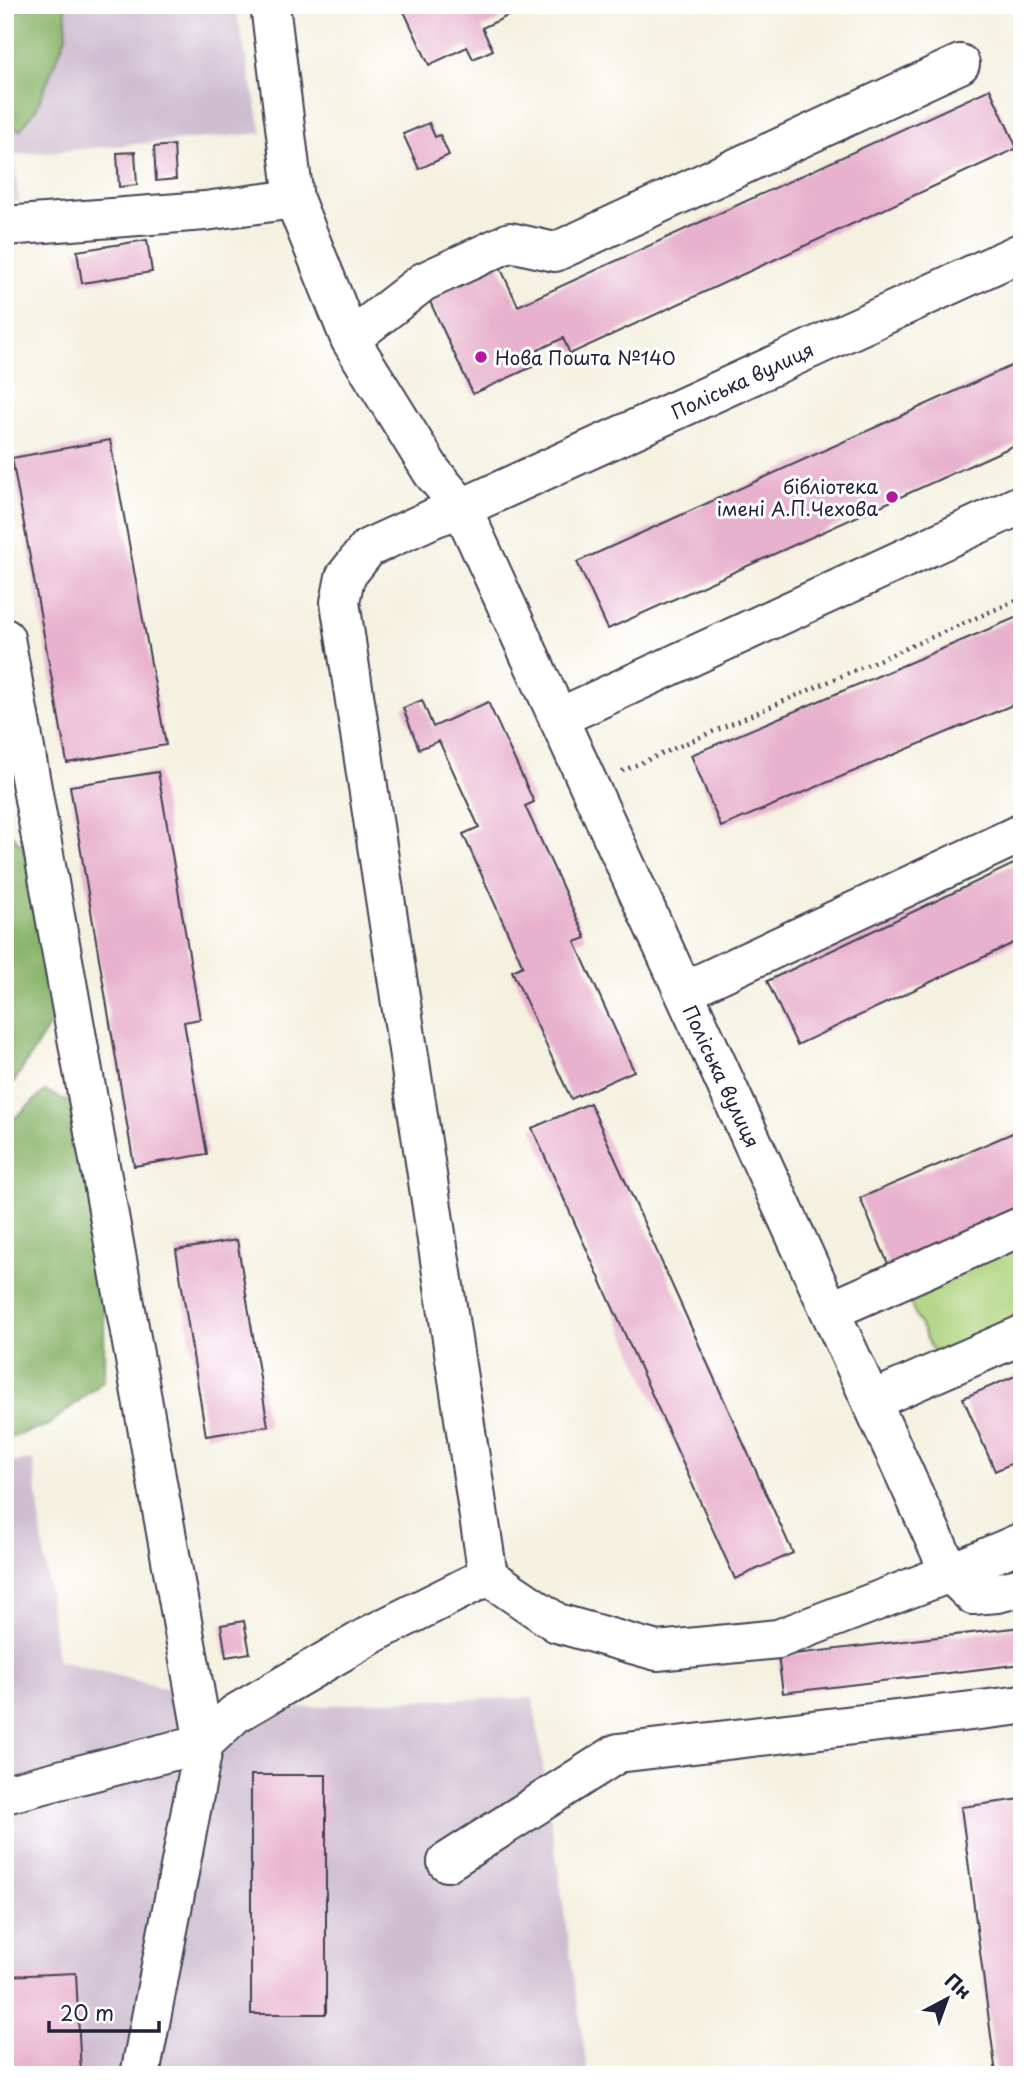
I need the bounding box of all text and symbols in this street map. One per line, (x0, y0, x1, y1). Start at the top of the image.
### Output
street label: Поліська вулиця (666, 335, 818, 425)
place label: Нова Пошта №140 (495, 343, 676, 371)
marker: Нова Пошта №140 (473, 349, 489, 365)
place label: бібліотека імені А.П.Чехова (717, 472, 878, 522)
marker: бібліотека імені А.П.Чехова (884, 489, 900, 505)
street label: Поліська вулиця (677, 1000, 767, 1152)
north arrow (912, 1965, 982, 2035)
text: Пн (939, 1966, 978, 2005)
scale bar (49, 1989, 159, 2033)
text: 20 m (60, 1996, 114, 2028)

